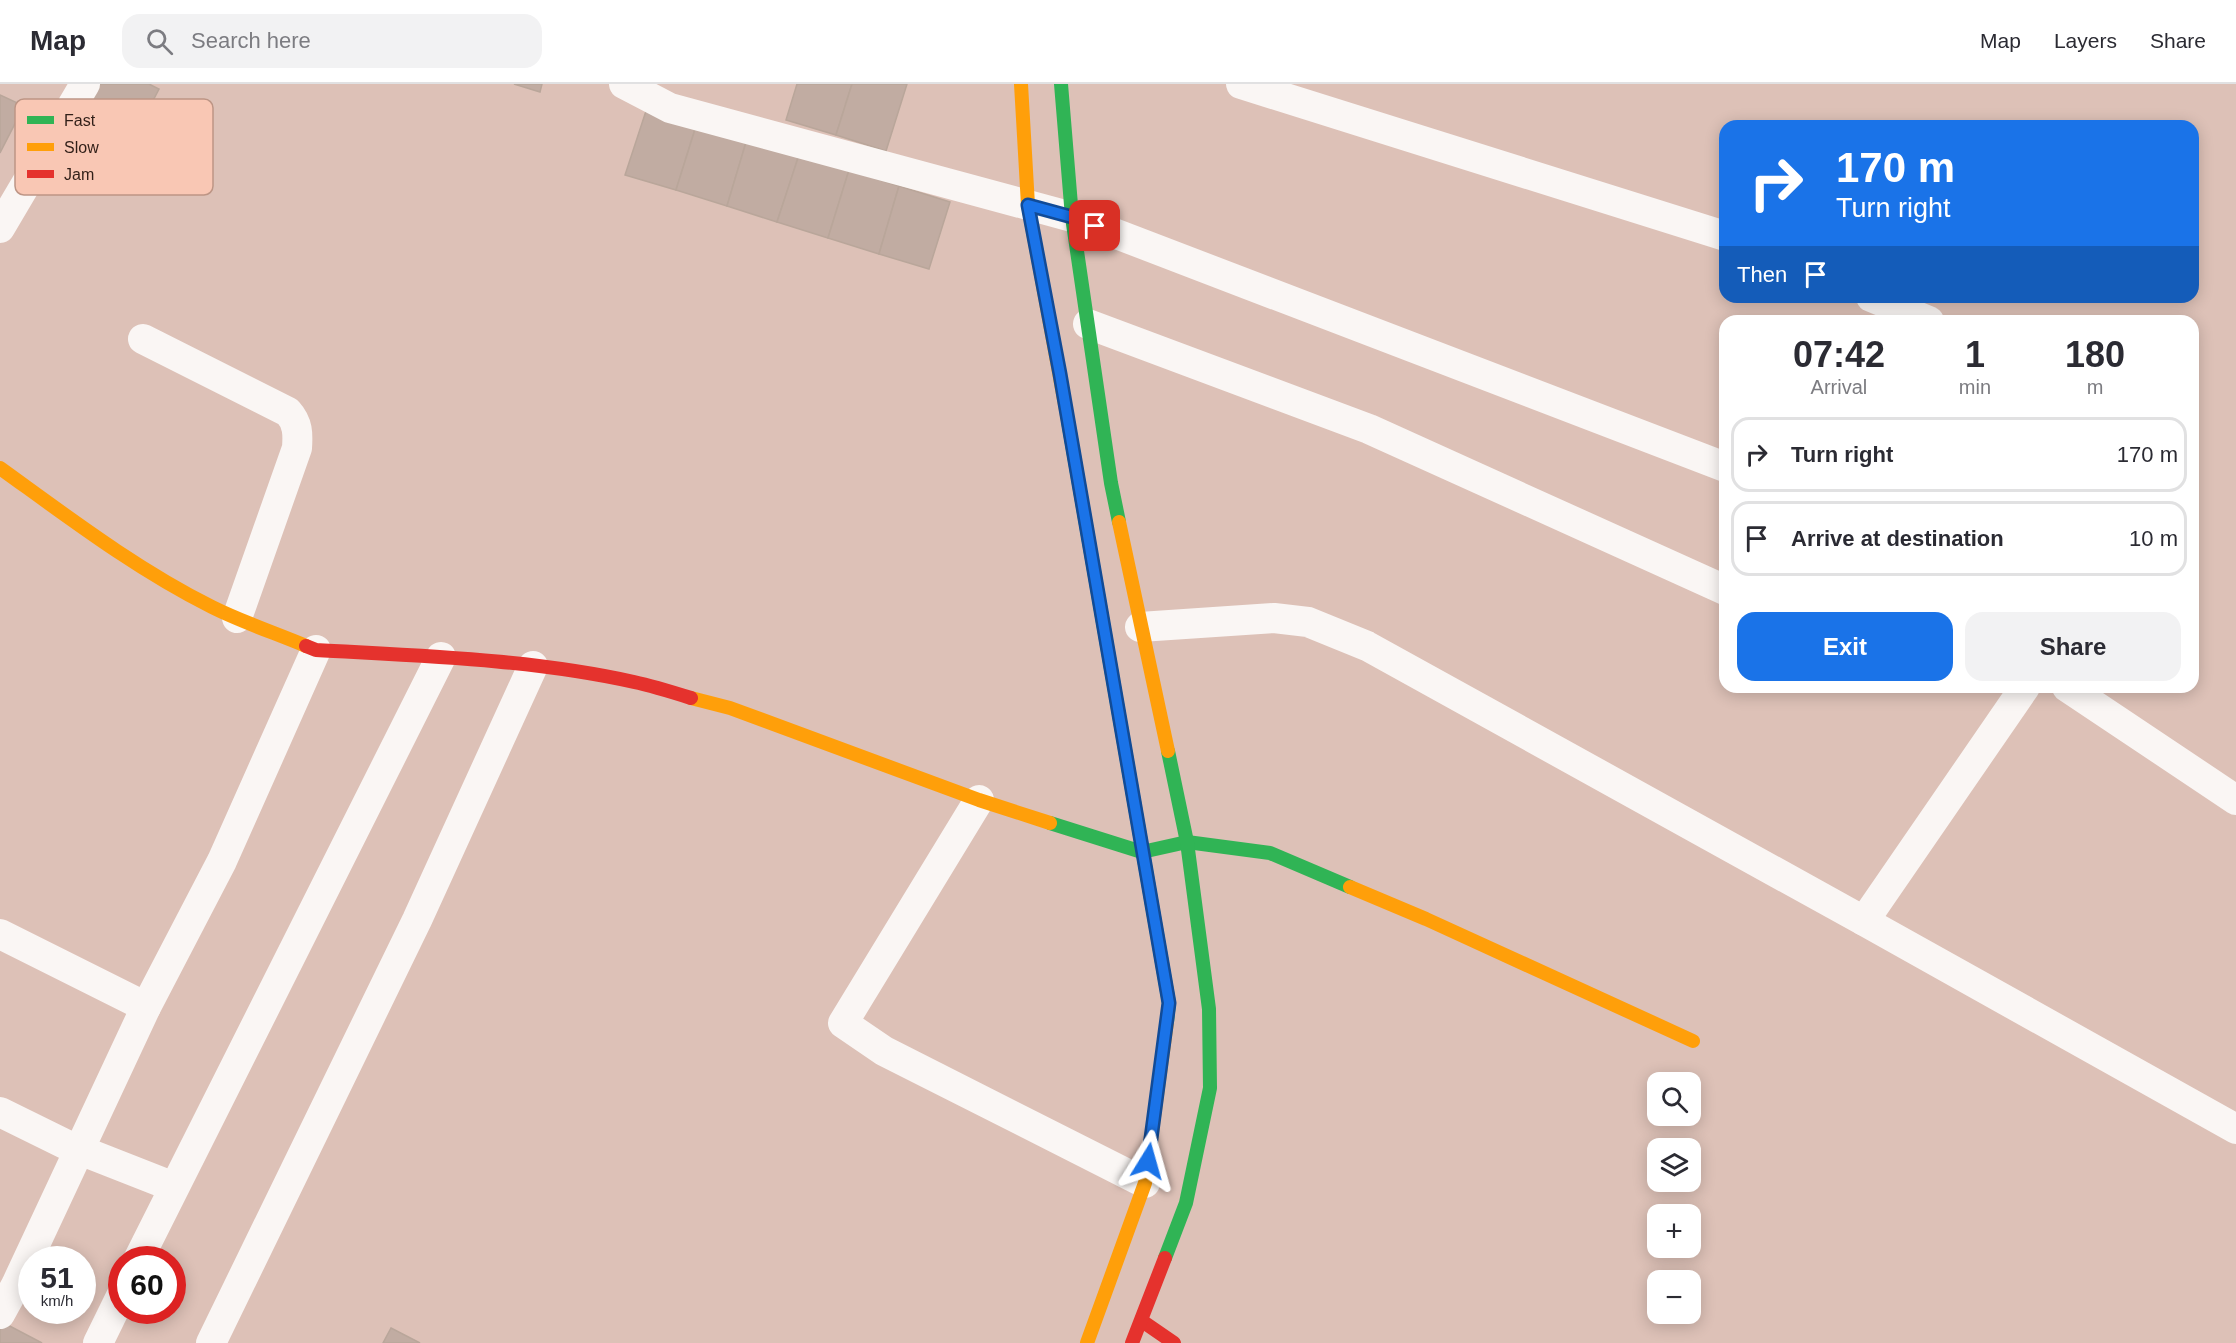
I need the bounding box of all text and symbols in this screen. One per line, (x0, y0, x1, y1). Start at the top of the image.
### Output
search box (122, 14, 542, 68)
text: Map (30, 25, 86, 56)
icon: search (143, 25, 176, 58)
text: Search here (191, 28, 311, 53)
text: Map (1980, 29, 2021, 52)
text: Layers (2054, 29, 2117, 52)
text: Share (2150, 29, 2206, 52)
legend (15, 99, 213, 195)
text: Fast (64, 112, 96, 129)
text: Slow (64, 139, 99, 156)
icon: right (1737, 144, 1815, 222)
text: 170 m (1836, 144, 1955, 191)
text: Jam (64, 166, 94, 183)
text: Turn right (1836, 193, 1951, 223)
pin (1069, 200, 1120, 251)
icon: arrive (1078, 209, 1111, 242)
icon: arrive (1799, 258, 1832, 291)
text: Then (1737, 262, 1787, 287)
text: 07:42 (1793, 334, 1885, 375)
text: 1 (1965, 334, 1985, 375)
text: 180 (2065, 334, 2125, 375)
text: Arrival (1811, 376, 1867, 398)
text: min (1959, 376, 1991, 398)
text: m (2087, 376, 2103, 398)
icon: right (1740, 438, 1773, 471)
text: Turn right (1791, 442, 1893, 467)
text: 170 m (2117, 442, 2178, 467)
icon: arrive (1740, 522, 1773, 555)
text: Arrive at destination (1791, 526, 2004, 551)
text: 10 m (2129, 526, 2178, 551)
button: Exit (1737, 612, 1953, 681)
button: Share (1965, 612, 2181, 681)
map controls (1647, 1072, 1701, 1324)
button: search (1647, 1072, 1701, 1126)
position arrow (1116, 1129, 1180, 1193)
button: layers (1647, 1138, 1701, 1192)
button: + (1647, 1204, 1701, 1258)
speed limit sign: 60 (108, 1246, 186, 1324)
text: 51 (40, 1261, 74, 1294)
button: − (1647, 1270, 1701, 1324)
text: km/h (41, 1292, 73, 1309)

